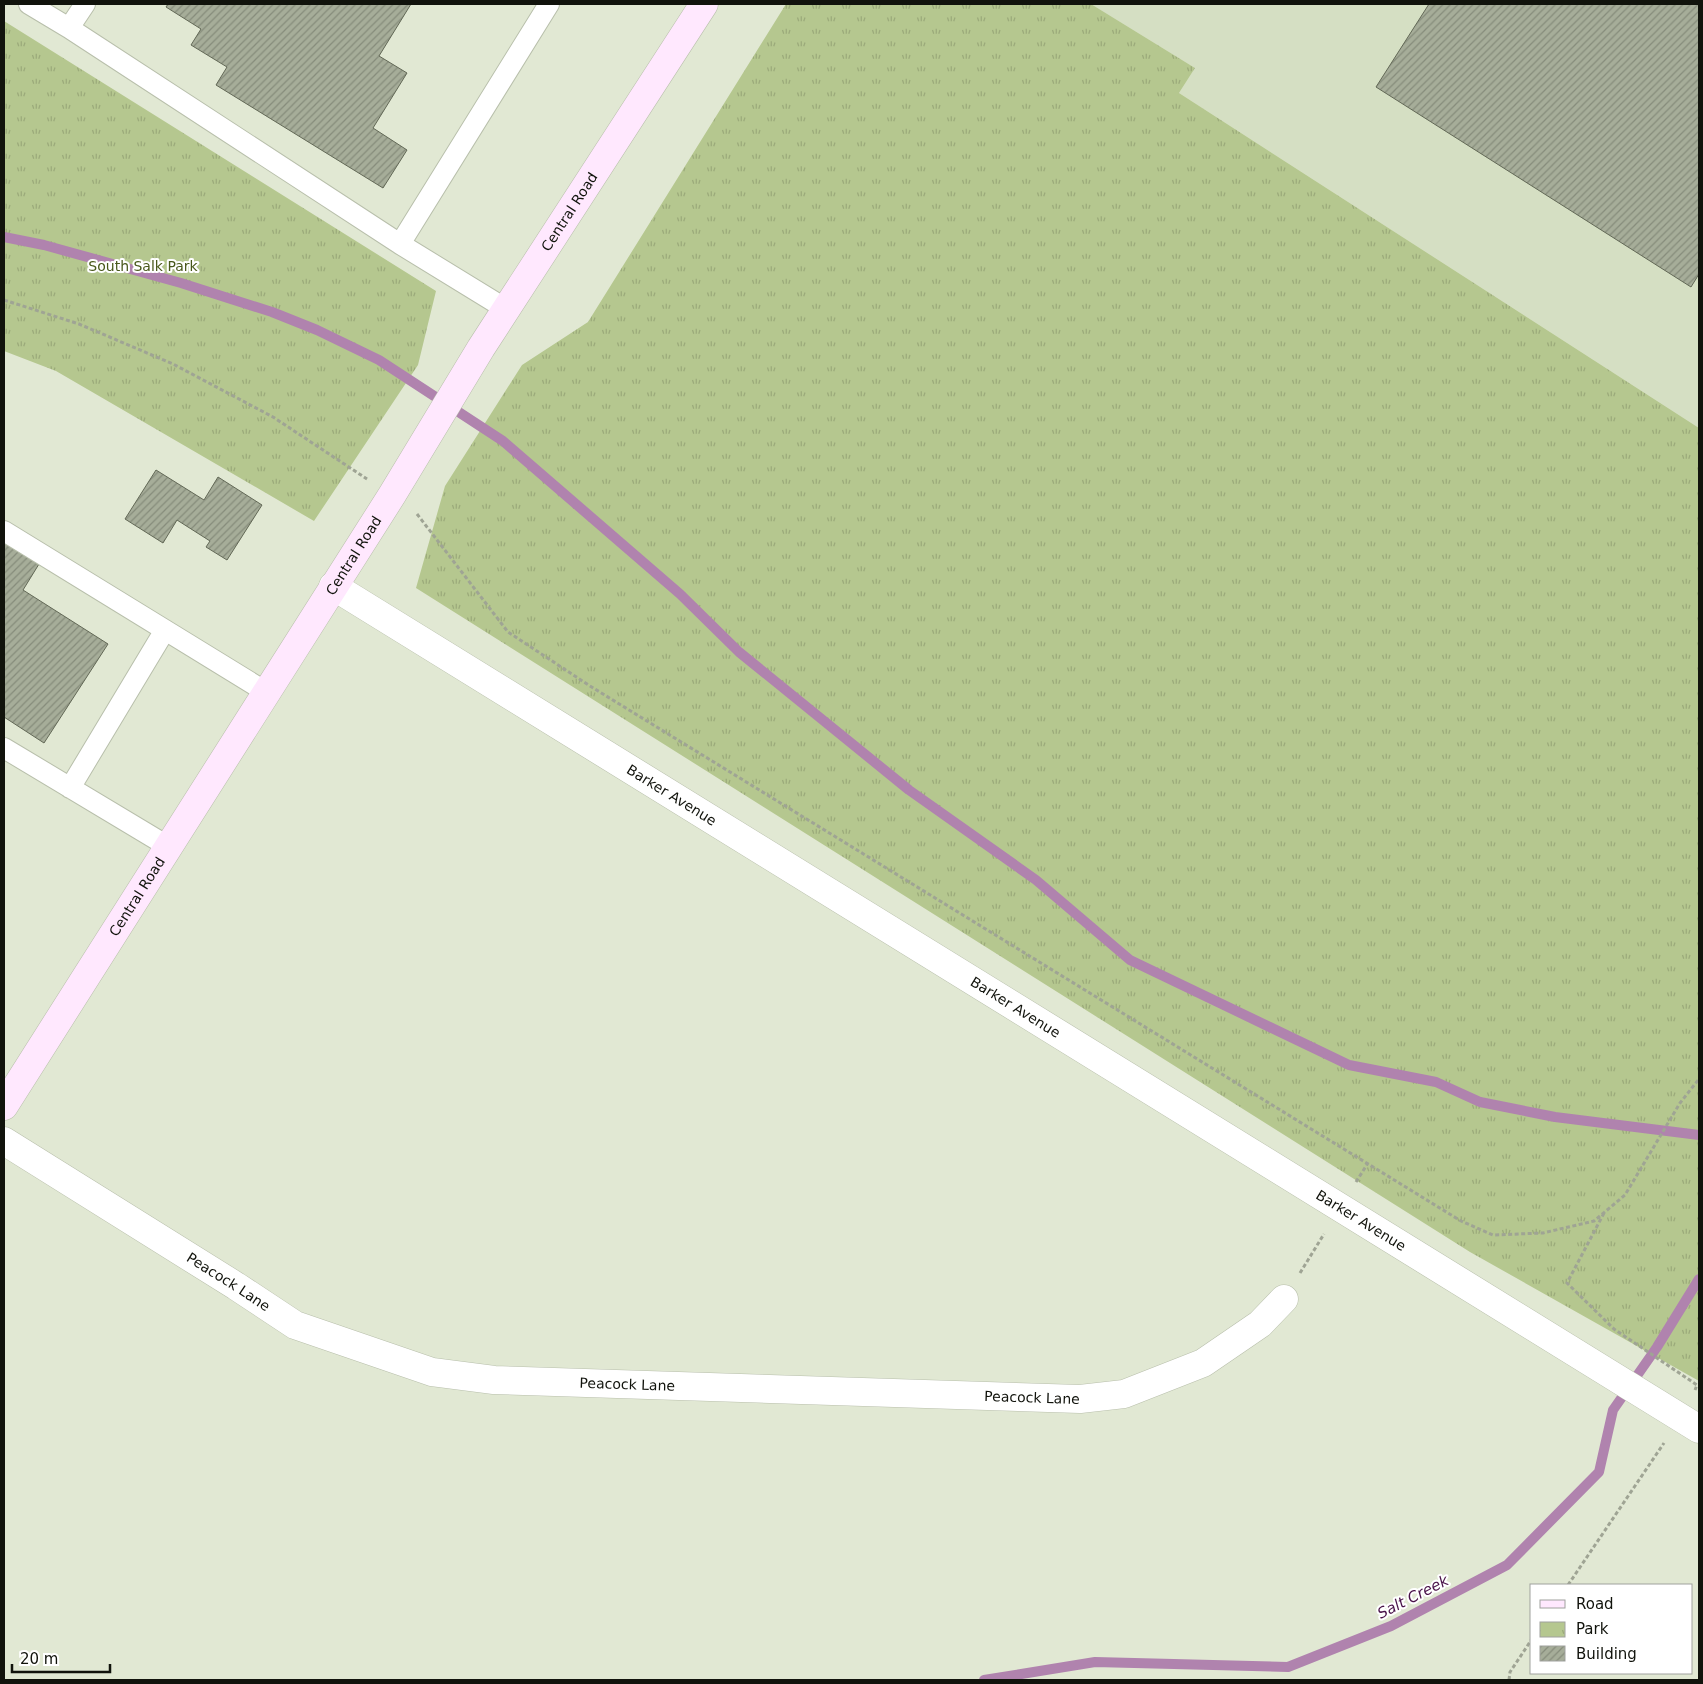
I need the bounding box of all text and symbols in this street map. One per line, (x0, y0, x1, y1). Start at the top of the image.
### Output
street label: Central Road (538, 169, 601, 254)
park label: South Salk Park (88, 258, 199, 274)
street label: Central Road (322, 513, 385, 598)
street label: Barker Avenue (624, 761, 720, 829)
street label: Central Road (106, 854, 168, 939)
street label: Barker Avenue (968, 973, 1063, 1041)
street label: Barker Avenue (1313, 1187, 1409, 1254)
street label: Peacock Lane (184, 1249, 273, 1314)
street label: Peacock Lane (579, 1375, 675, 1394)
street label: Peacock Lane (984, 1388, 1080, 1407)
water label: Salt Creek (1374, 1571, 1453, 1623)
legend (1530, 1584, 1693, 1674)
text: Road (1576, 1595, 1614, 1613)
text: Park (1576, 1620, 1609, 1638)
scale bar (12, 1642, 110, 1674)
text: Building (1576, 1645, 1637, 1663)
text: 20 m (20, 1650, 58, 1668)

